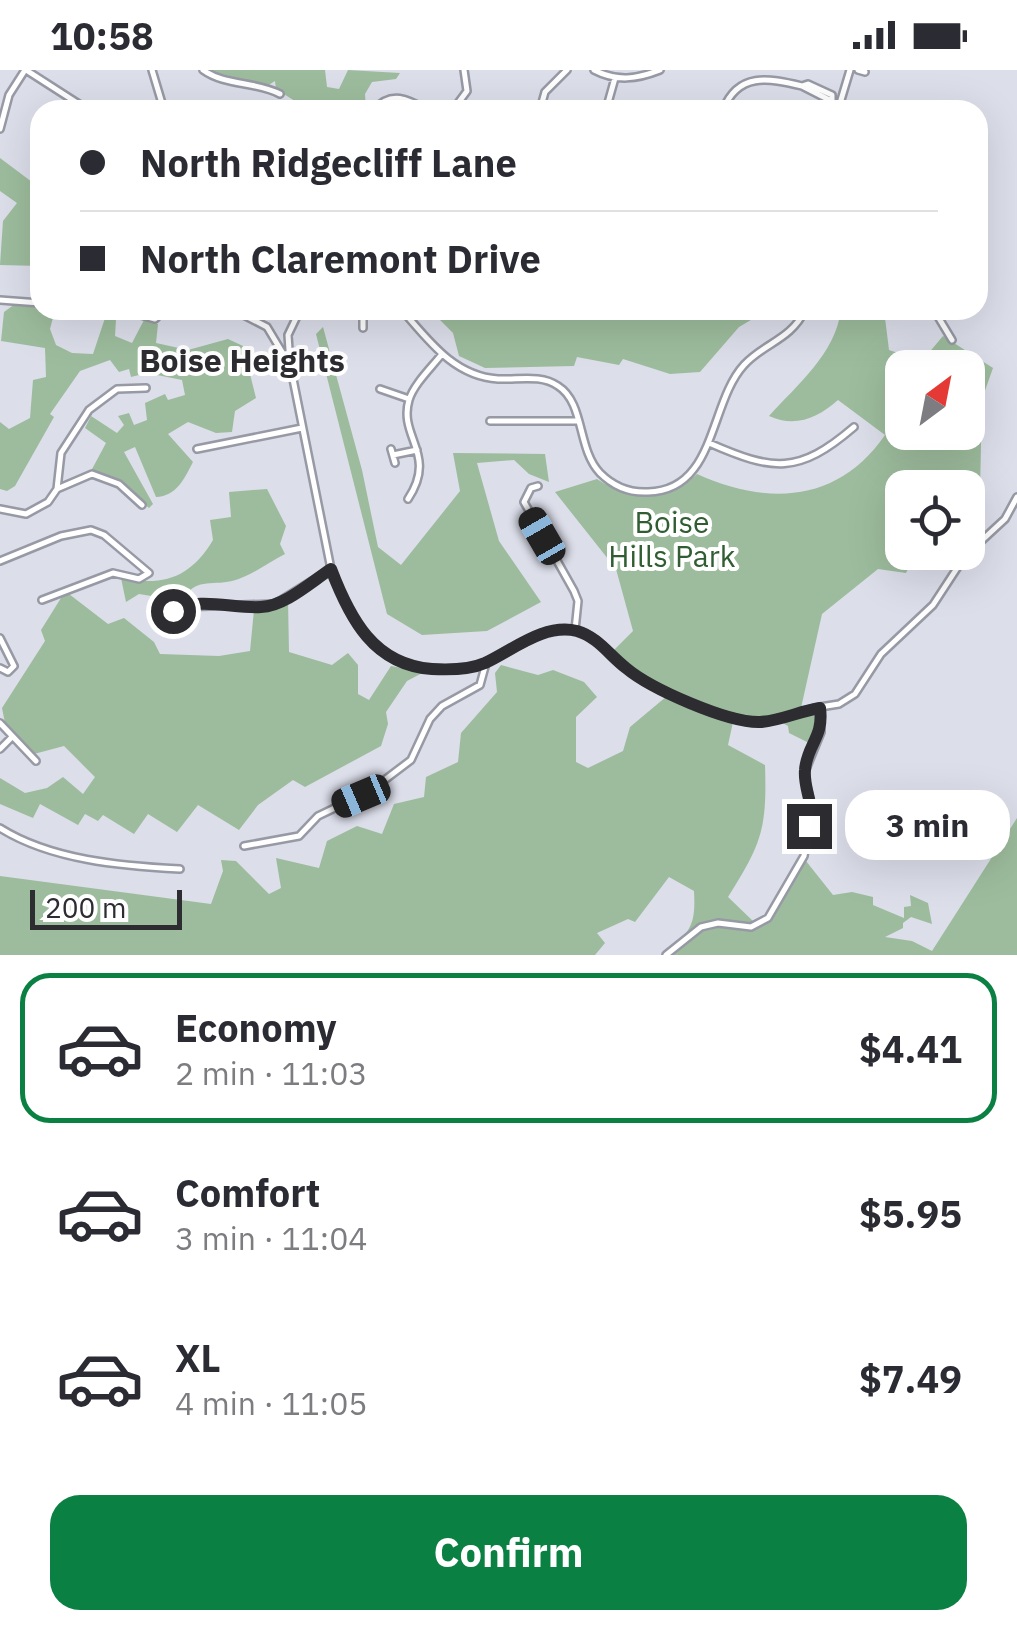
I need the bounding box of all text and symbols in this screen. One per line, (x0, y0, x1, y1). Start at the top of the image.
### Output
text: 10:58 (50, 11, 154, 60)
text: North Ridgecliff Lane (140, 138, 517, 187)
text: North Claremont Drive (140, 234, 541, 283)
district label: Boise Heights (139, 339, 345, 381)
north arrow (885, 350, 985, 450)
map controls (885, 350, 985, 570)
button: locate (885, 470, 985, 570)
park label: Boise Hills Park (608, 502, 736, 575)
car (514, 503, 570, 569)
route start (151, 589, 196, 634)
car (328, 770, 394, 822)
callout: 3 min (844, 791, 1009, 861)
route end (787, 804, 832, 849)
text: 3 min (886, 804, 969, 846)
scale bar (30, 885, 182, 930)
text: 200 m (45, 889, 126, 926)
icon: car (55, 1003, 145, 1093)
text: Economy (175, 1003, 337, 1052)
text: $4.41 (859, 1024, 962, 1073)
text: 2 min · 11:03 (175, 1052, 368, 1094)
icon: car (55, 1168, 145, 1258)
text: Comfort (175, 1168, 320, 1217)
text: $5.95 (859, 1189, 962, 1238)
text: 3 min · 11:04 (175, 1217, 368, 1259)
icon: car (55, 1333, 145, 1423)
text: XL (175, 1333, 221, 1382)
text: $7.49 (859, 1354, 962, 1403)
text: 4 min · 11:05 (175, 1382, 368, 1424)
button: Confirm (50, 1495, 967, 1610)

